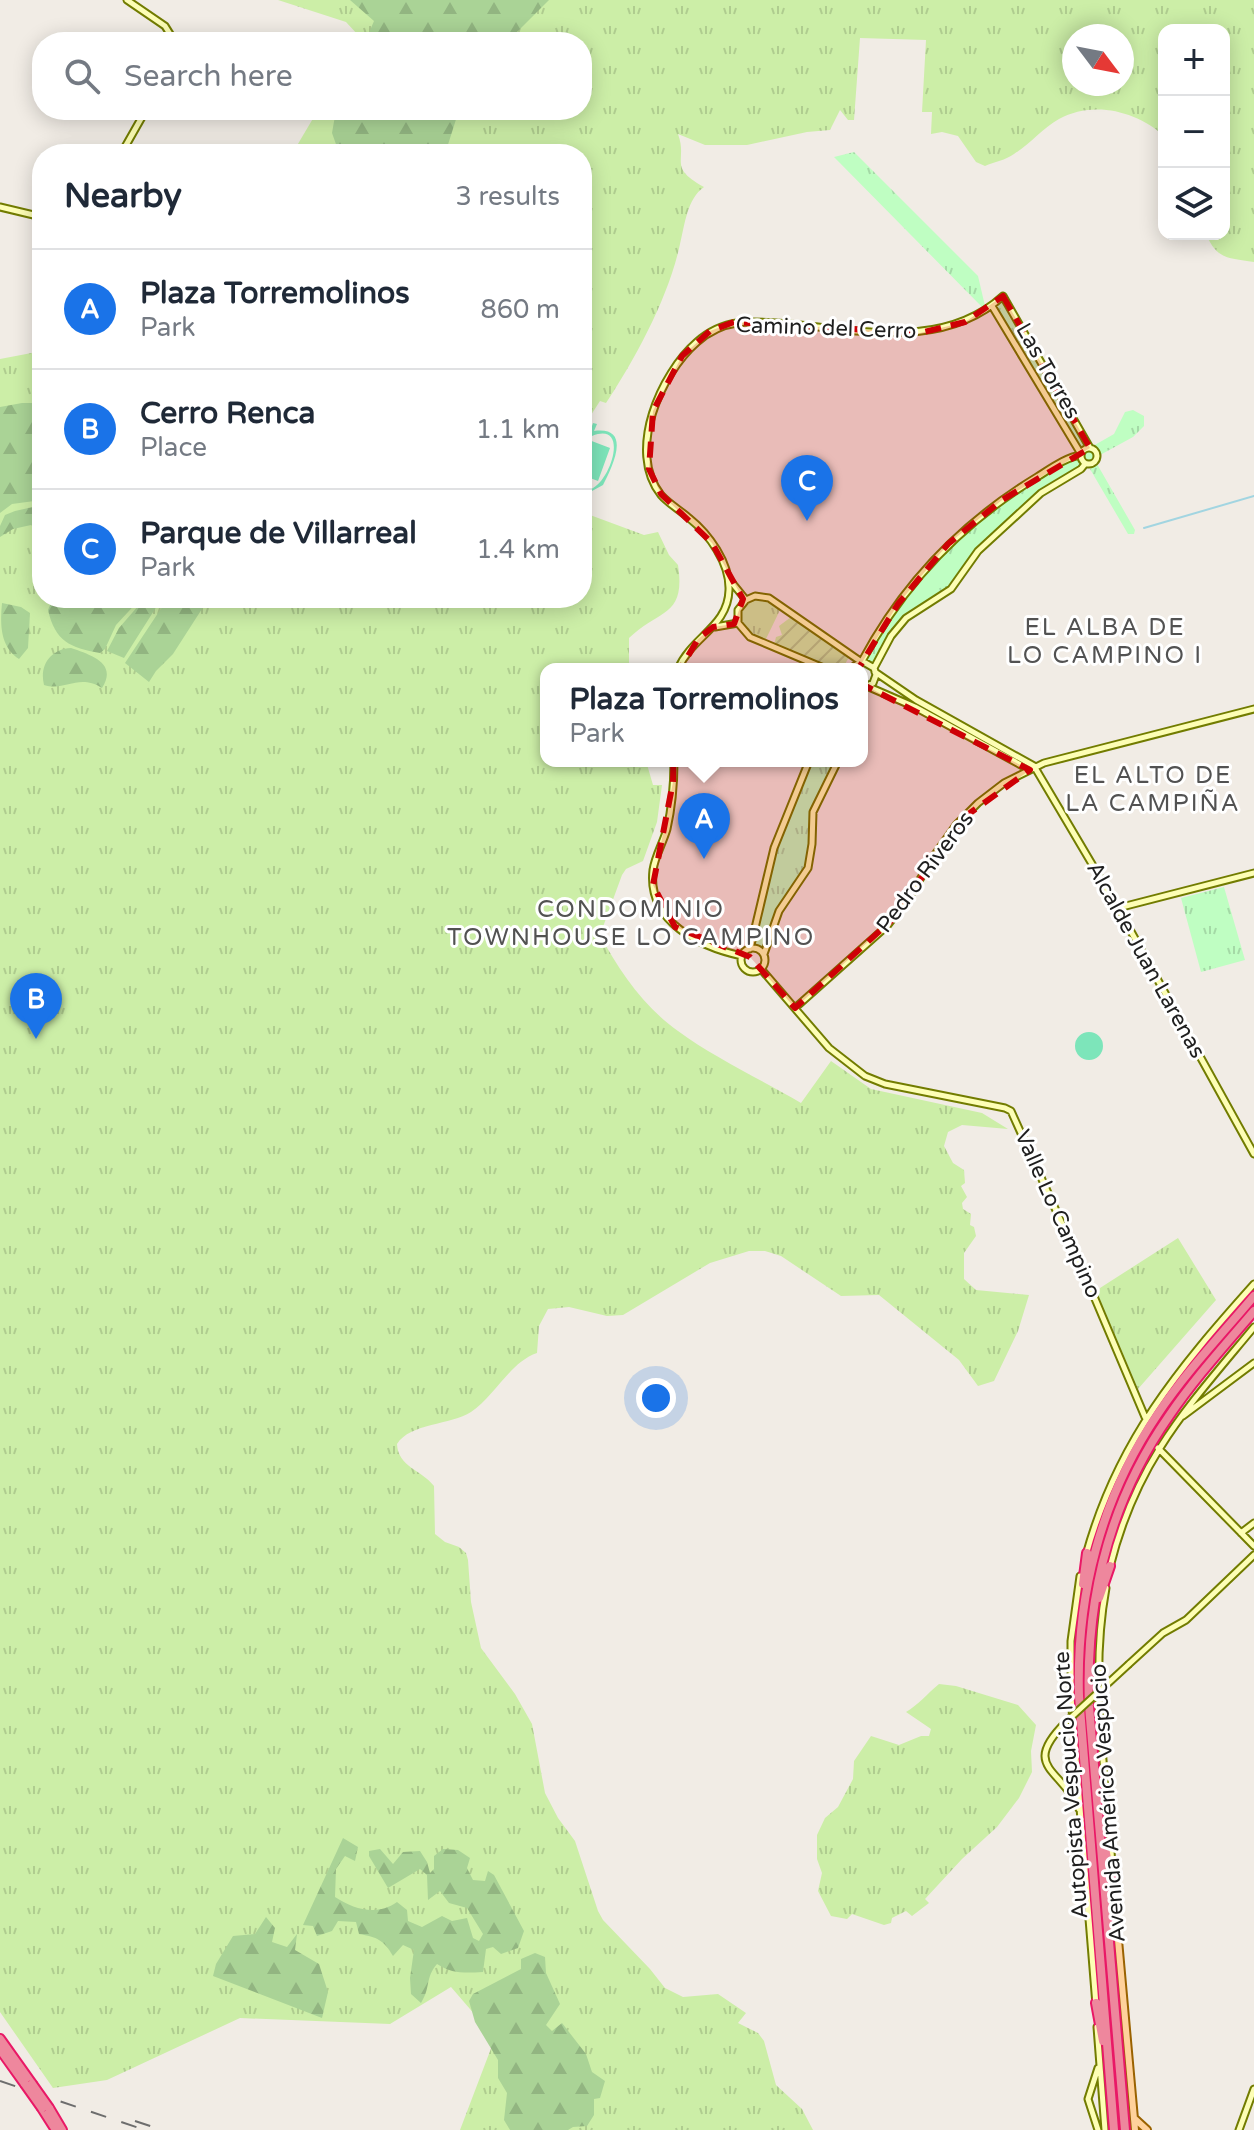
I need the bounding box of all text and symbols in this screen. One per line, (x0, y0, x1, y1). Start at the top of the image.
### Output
north arrow (1062, 24, 1134, 96)
map controls (1158, 24, 1230, 240)
button: + (1158, 24, 1230, 96)
search box (32, 32, 592, 120)
icon: search (60, 54, 104, 98)
text: Search here (124, 58, 293, 95)
button: − (1158, 96, 1230, 168)
button: layers (1158, 168, 1230, 240)
text: Nearby (64, 176, 182, 217)
text: 3 results (455, 181, 560, 212)
text: Plaza Torremolinos (140, 275, 410, 312)
text: A (80, 294, 100, 325)
text: 860 m (480, 294, 560, 325)
text: Park (140, 312, 196, 343)
street label: Camino del Cerro (735, 312, 917, 344)
street label: Las Torres (1010, 319, 1086, 423)
text: Cerro Renca (140, 395, 315, 432)
text: B (81, 414, 99, 445)
text: 1.1 km (476, 414, 560, 445)
text: Place (140, 432, 207, 463)
pin: C (781, 455, 833, 521)
text: Parque de Villarreal (140, 515, 417, 552)
text: C (81, 534, 99, 565)
text: 1.4 km (476, 534, 560, 565)
text: Park (140, 552, 196, 583)
district label: EL ALBA DE LO CAMPINO I (1007, 613, 1203, 670)
popup (540, 663, 868, 767)
text: Plaza Torremolinos (569, 681, 839, 718)
text: Park (569, 718, 625, 749)
district label: EL ALTO DE LA CAMPIÑA (1065, 761, 1241, 818)
pin: A (678, 793, 730, 859)
street label: Pedro Riveros (871, 806, 979, 938)
street label: Alcalde Juan Larenas (1081, 857, 1211, 1063)
district label: CONDOMINIO TOWNHOUSE LO CAMPINO (447, 895, 815, 952)
pin: B (10, 973, 62, 1039)
street label: Valle Lo Campino (1009, 1126, 1107, 1302)
your location (636, 1378, 676, 1418)
street label: Autopista Vespucio Norte (1049, 1650, 1093, 1920)
street label: Avenida Américo Vespucio (1085, 1663, 1131, 1943)

